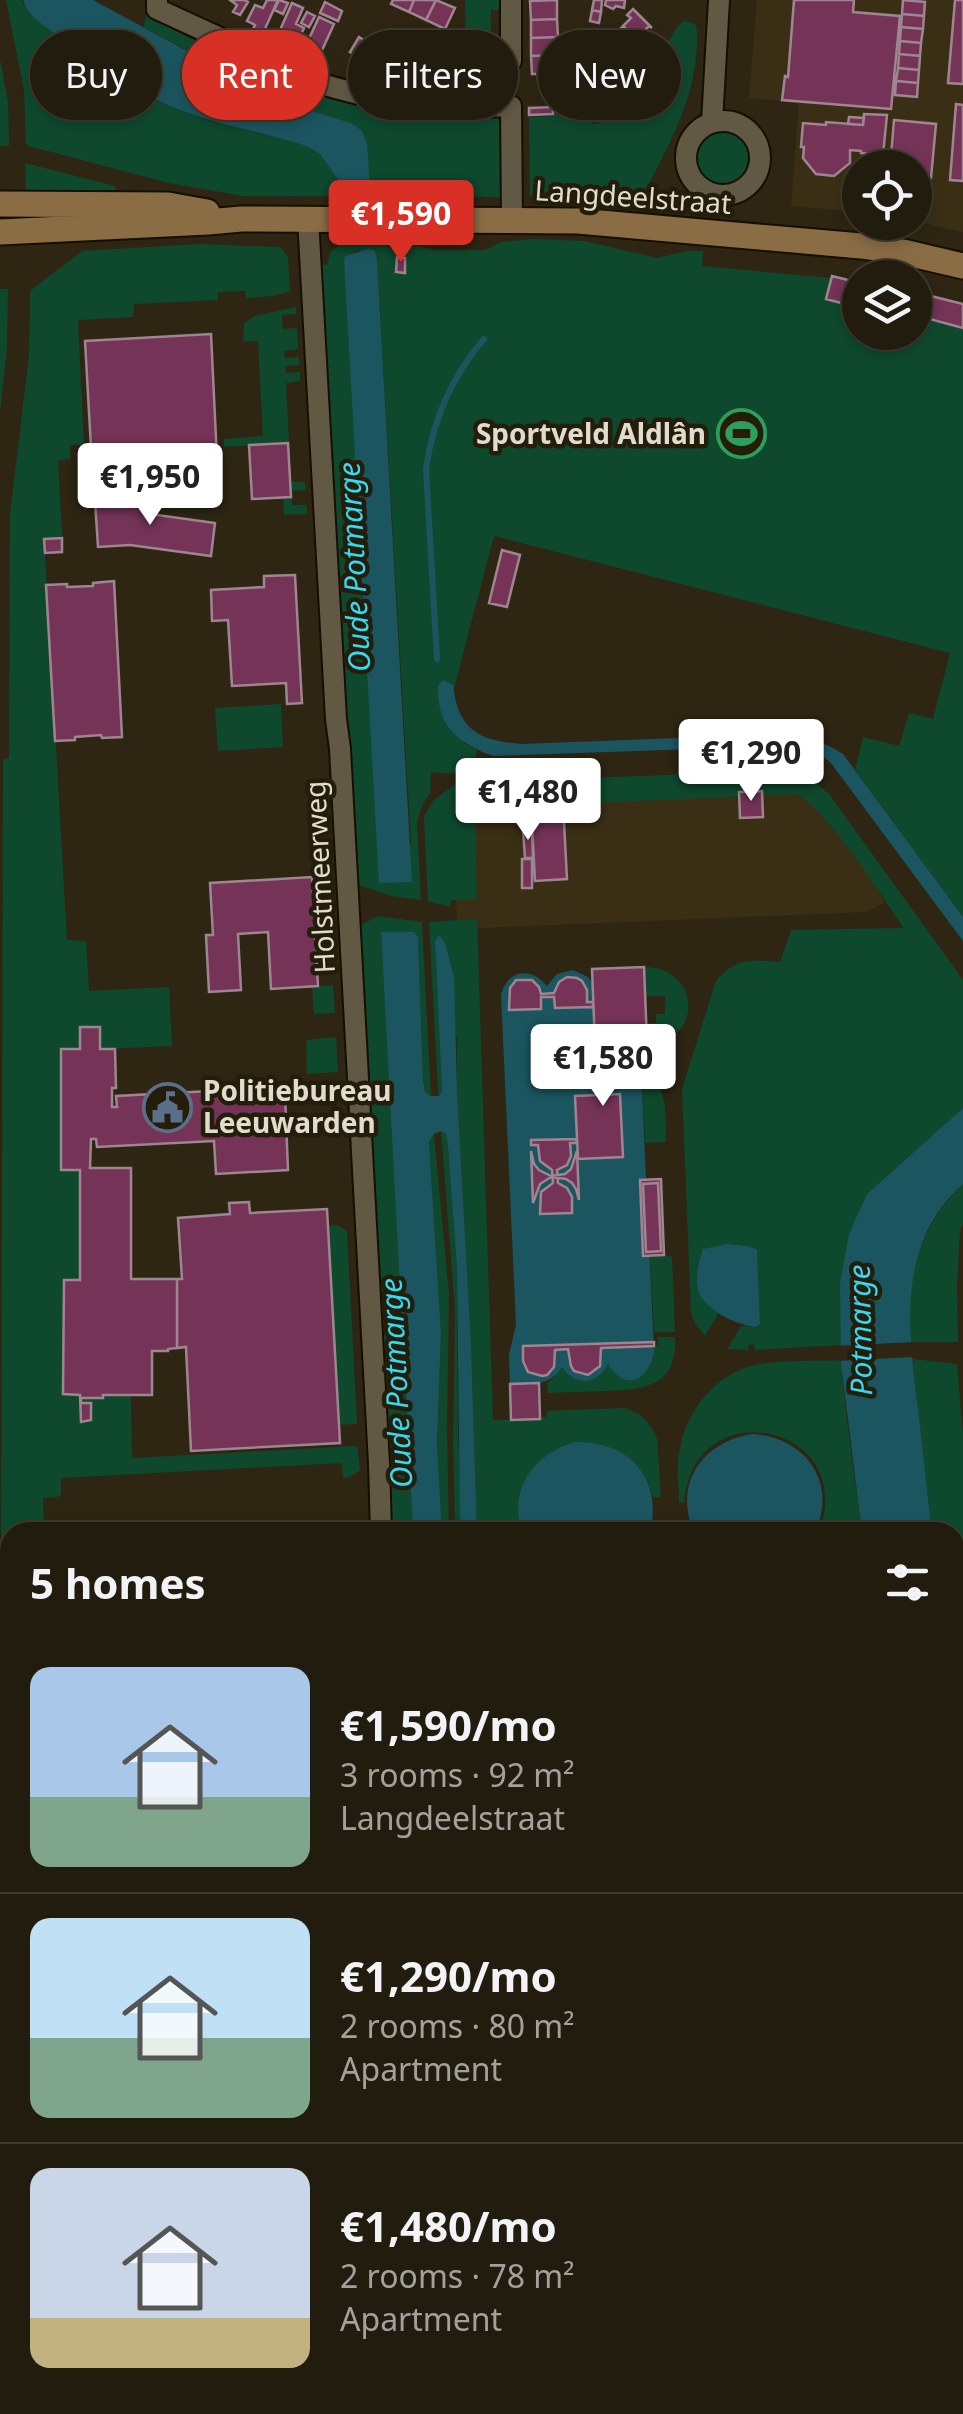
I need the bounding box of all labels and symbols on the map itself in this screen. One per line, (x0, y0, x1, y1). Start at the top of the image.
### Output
street label: Langdeelstraat (533, 170, 733, 222)
pin: €1,590 (320, 180, 482, 265)
sports icon: Sportveld Aldlân (715, 408, 767, 460)
place label: Sportveld Aldlân (476, 414, 706, 452)
pin: €1,950 (69, 443, 231, 528)
water label: Oude Potmarge (328, 461, 379, 673)
pin: €1,290 (670, 719, 832, 804)
pin: €1,480 (447, 758, 609, 843)
street label: Holstmeerweg (295, 780, 343, 974)
pin: €1,580 (522, 1024, 684, 1109)
place label: Politiebureau Leeuwarden (203, 1071, 391, 1141)
public building icon: Politiebureau Leeuwarden (142, 1081, 194, 1133)
water label: Potmarge (838, 1264, 881, 1396)
water label: Oude Potmarge (370, 1277, 421, 1489)

